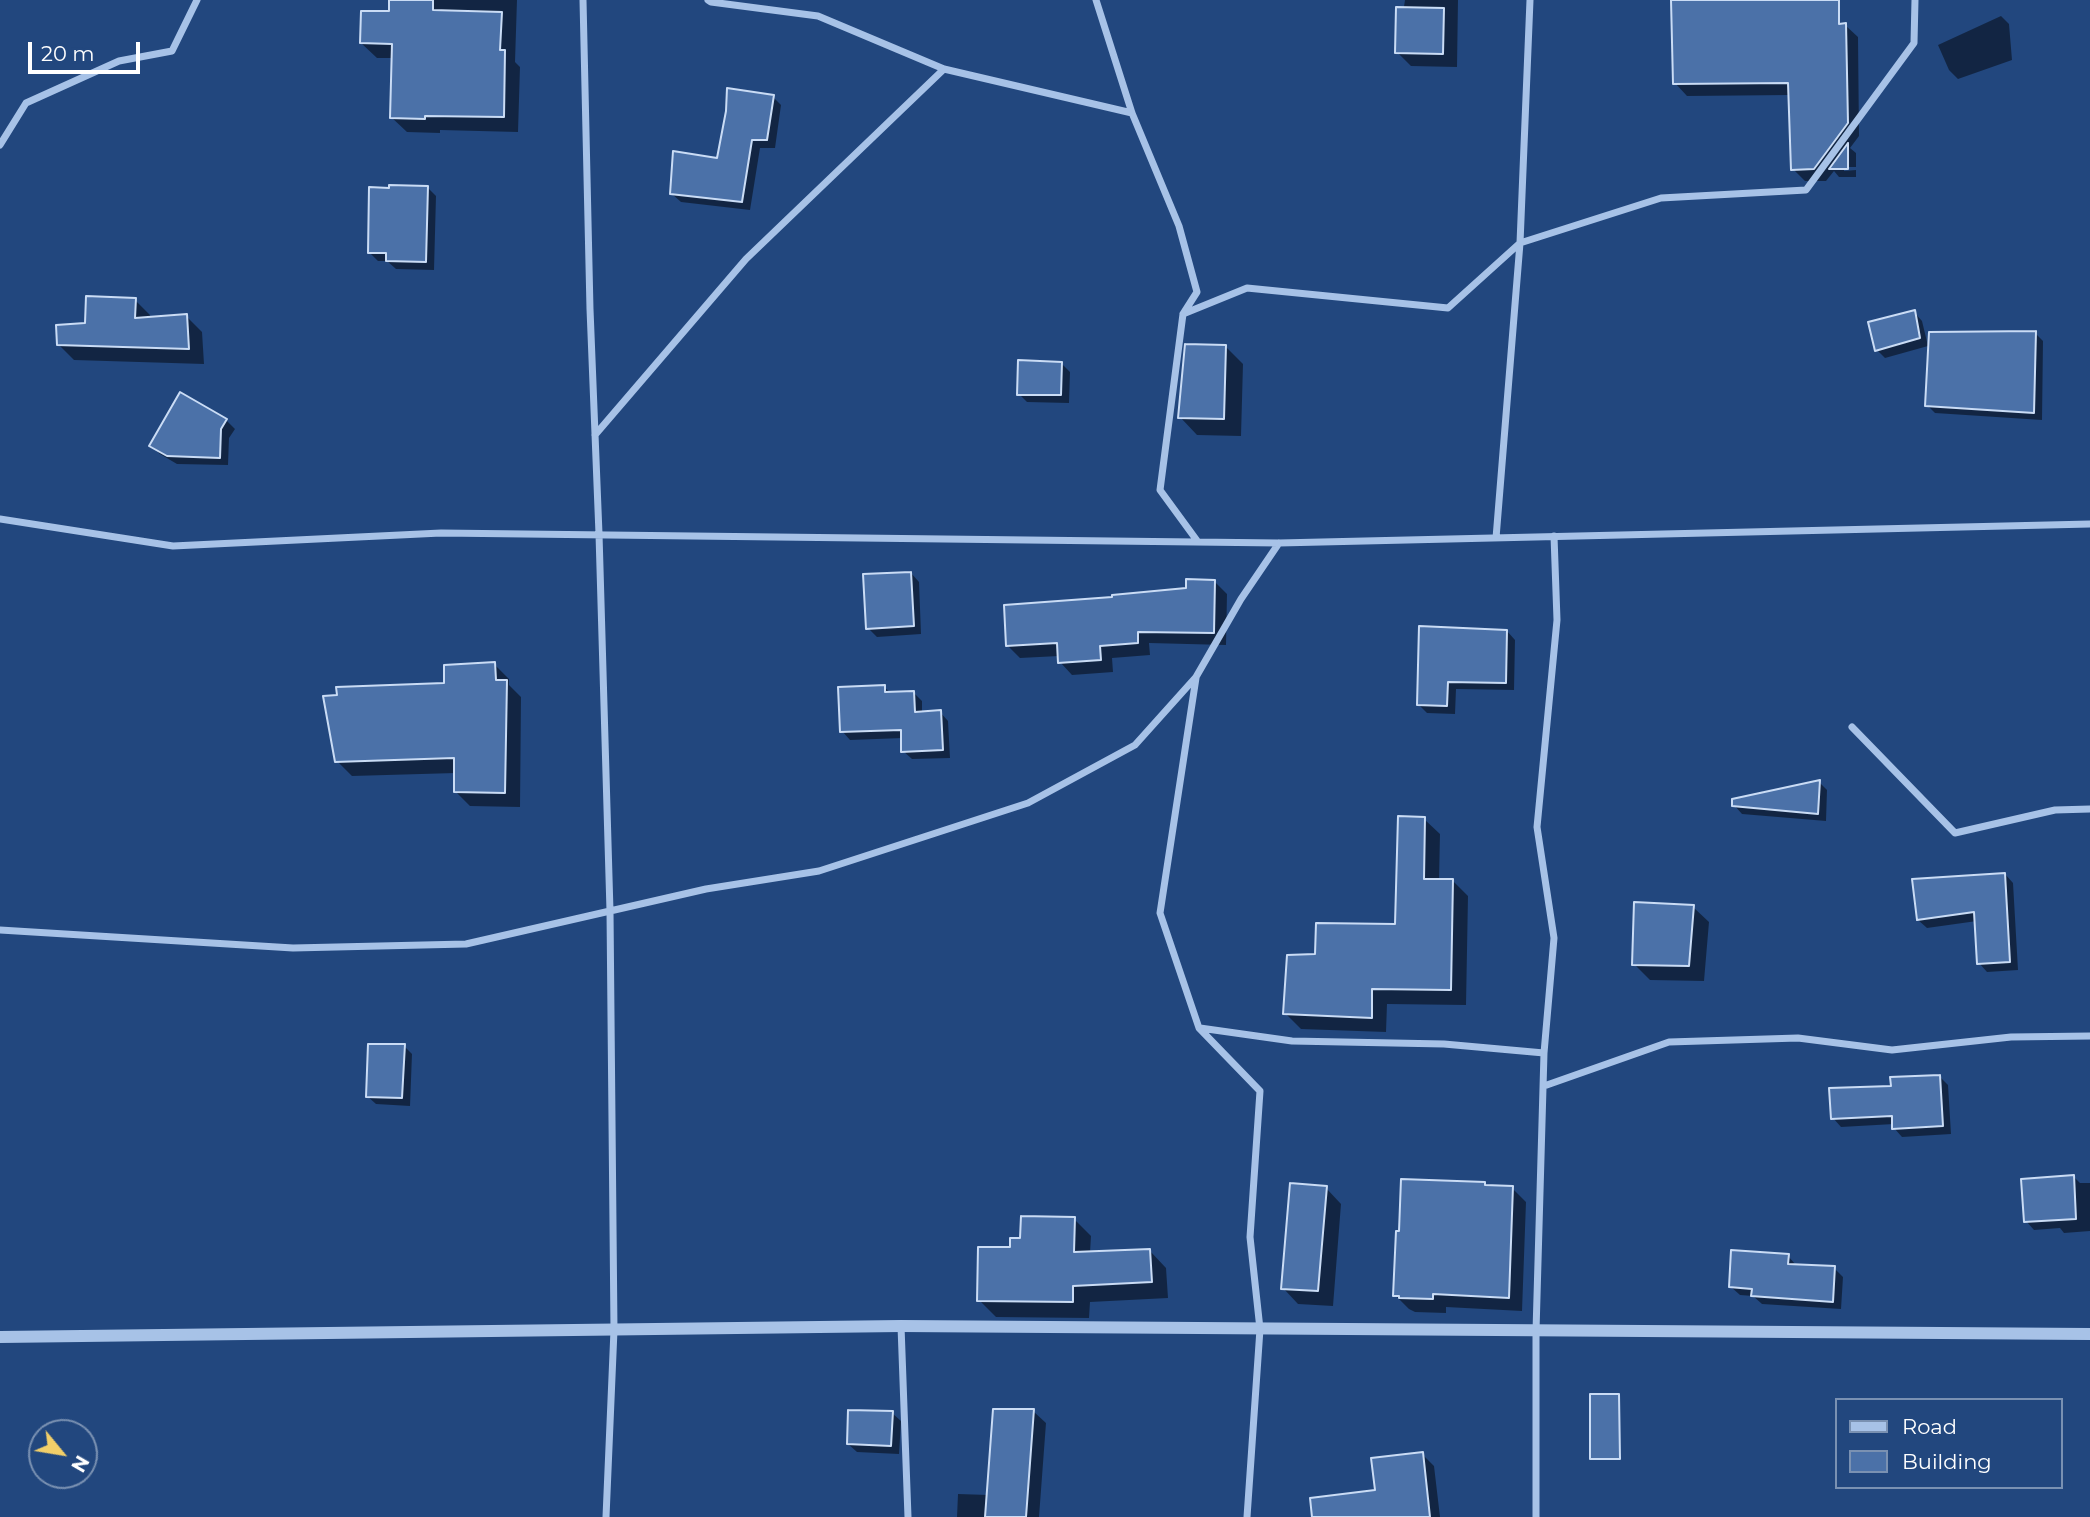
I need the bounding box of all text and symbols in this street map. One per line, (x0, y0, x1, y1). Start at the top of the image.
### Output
scale bar (32, 28, 144, 72)
text: 20 m (41, 41, 95, 66)
legend (1834, 1398, 2062, 1489)
text: Road (1902, 1414, 1957, 1439)
north arrow (28, 1419, 98, 1489)
text: Building (1902, 1449, 1992, 1474)
text: N (66, 1451, 94, 1476)

